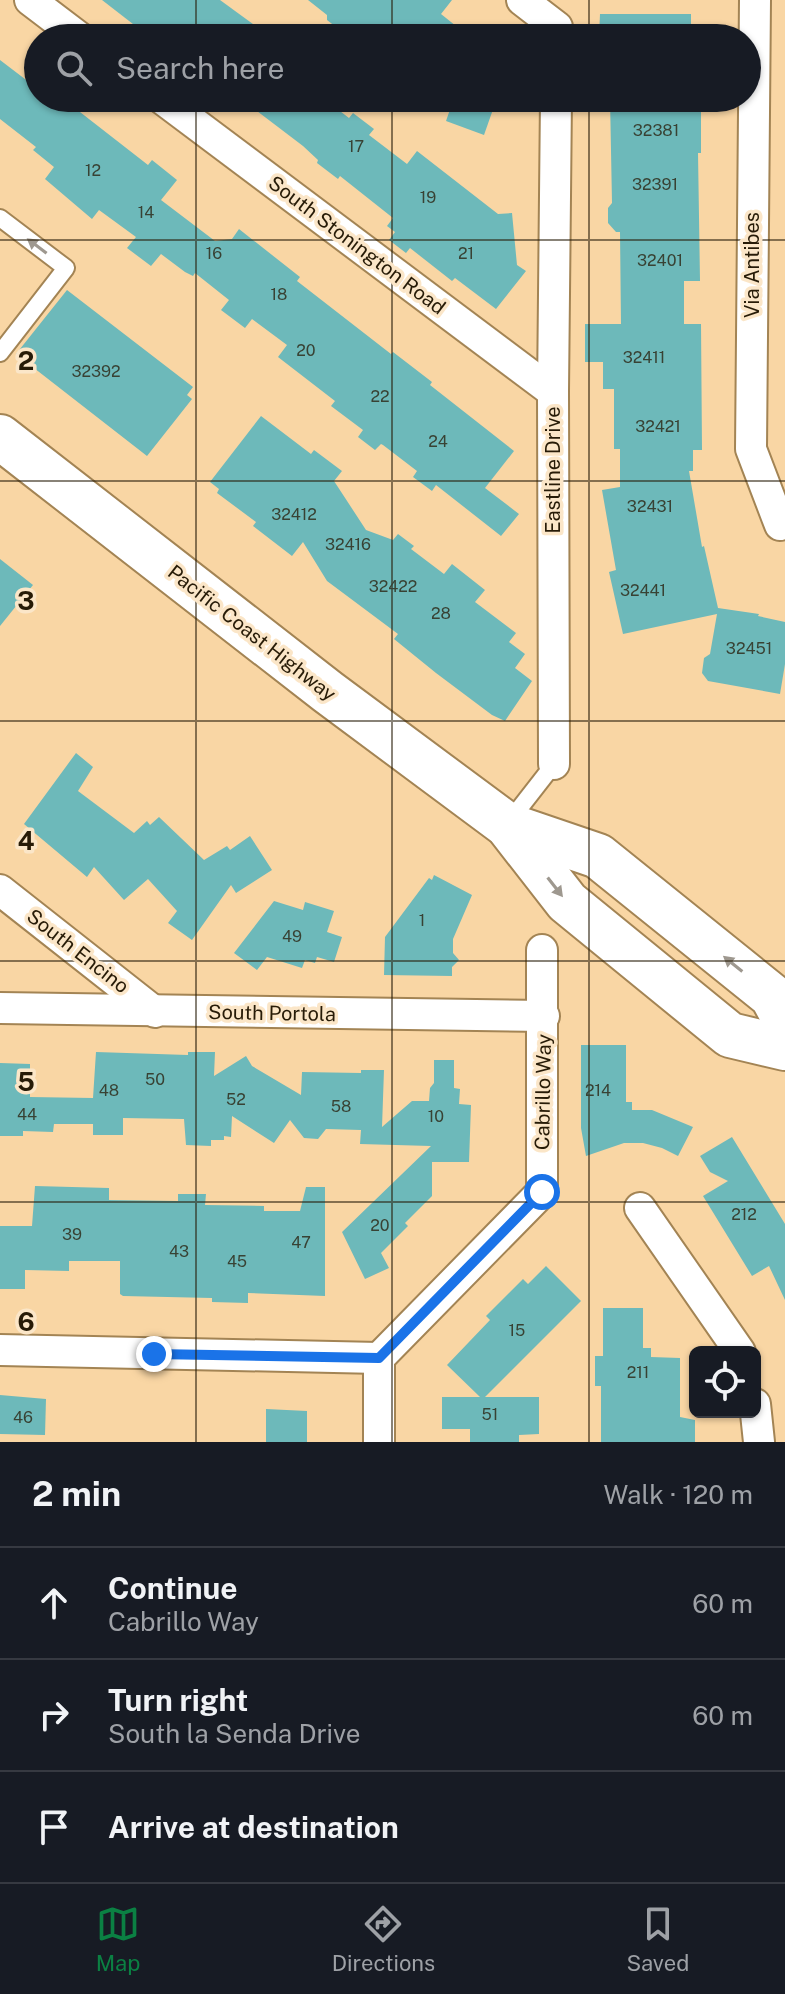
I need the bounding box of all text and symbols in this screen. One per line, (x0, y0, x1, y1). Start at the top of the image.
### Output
search box (24, 24, 761, 112)
icon: search (52, 46, 96, 90)
text: Search here (116, 50, 284, 86)
house number: 32381 (633, 121, 679, 140)
house number: 17 (348, 137, 364, 156)
house number: 12 (85, 161, 101, 180)
street label: South Stonington Road (264, 171, 450, 319)
house number: 32391 (632, 175, 678, 194)
house number: 19 (420, 188, 436, 207)
house number: 14 (138, 203, 154, 222)
street label: Via Antibes (740, 212, 764, 318)
one-way arrow (26, 239, 47, 254)
house number: 16 (206, 244, 222, 263)
house number: 21 (458, 244, 474, 263)
house number: 32401 (637, 251, 683, 270)
house number: 18 (271, 285, 287, 304)
house number: 20 (296, 341, 316, 360)
text: 2 (18, 345, 34, 376)
house number: 32411 (623, 348, 665, 367)
house number: 32392 (71, 362, 121, 381)
house number: 22 (370, 387, 390, 406)
street label: Eastline Drive (541, 406, 565, 534)
house number: 32421 (635, 417, 681, 436)
house number: 24 (428, 432, 448, 451)
house number: 32431 (627, 497, 673, 516)
house number: 32412 (271, 505, 317, 524)
house number: 32416 (325, 535, 371, 554)
street label: Pacific Coast Highway (163, 560, 341, 706)
house number: 32422 (369, 577, 417, 596)
house number: 32441 (620, 581, 666, 600)
text: 3 (17, 585, 35, 616)
house number: 28 (431, 604, 451, 623)
house number: 32451 (726, 639, 772, 658)
text: 4 (17, 825, 35, 856)
one-way arrow (546, 877, 562, 897)
street label: South Encino (22, 904, 134, 998)
house number: 1 (419, 911, 425, 930)
house number: 49 (282, 927, 302, 946)
one-way arrow (723, 956, 743, 973)
street label: South Portola (208, 1000, 336, 1026)
street label: Cabrillo Way (530, 1033, 556, 1150)
text: 5 (17, 1066, 35, 1097)
house number: 50 (145, 1070, 165, 1089)
house number: 48 (99, 1081, 119, 1100)
house number: 214 (585, 1081, 611, 1100)
house number: 52 (226, 1090, 246, 1109)
house number: 58 (331, 1097, 351, 1116)
house number: 44 (17, 1105, 37, 1124)
house number: 10 (428, 1107, 444, 1126)
route start (524, 1174, 560, 1210)
house number: 212 (731, 1205, 757, 1224)
house number: 20 (370, 1216, 390, 1235)
house number: 39 (62, 1225, 82, 1244)
house number: 47 (291, 1233, 311, 1252)
house number: 43 (169, 1242, 189, 1261)
house number: 45 (227, 1252, 247, 1271)
text: 6 (17, 1306, 35, 1337)
house number: 15 (509, 1321, 525, 1340)
route end (136, 1336, 172, 1372)
map controls (689, 1346, 761, 1418)
button: locate (689, 1346, 761, 1418)
house number: 211 (627, 1363, 649, 1382)
house number: 51 (482, 1405, 498, 1424)
house number: 46 (13, 1408, 33, 1427)
text: 2 min (32, 1474, 121, 1514)
text: Walk · 120 m (603, 1479, 753, 1510)
text: Continue (108, 1570, 238, 1606)
icon: ahead (32, 1581, 76, 1625)
text: 60 m (692, 1588, 753, 1619)
text: Cabrillo Way (108, 1606, 259, 1637)
text: Turn right (108, 1682, 248, 1718)
icon: right (32, 1693, 76, 1737)
text: 60 m (692, 1700, 753, 1731)
text: South la Senda Drive (108, 1718, 361, 1749)
icon: arrive (32, 1805, 76, 1849)
text: Arrive at destination (108, 1809, 399, 1845)
tab: Map (96, 1902, 140, 1976)
tab: Directions (332, 1902, 435, 1976)
tab: Saved (626, 1902, 689, 1976)

